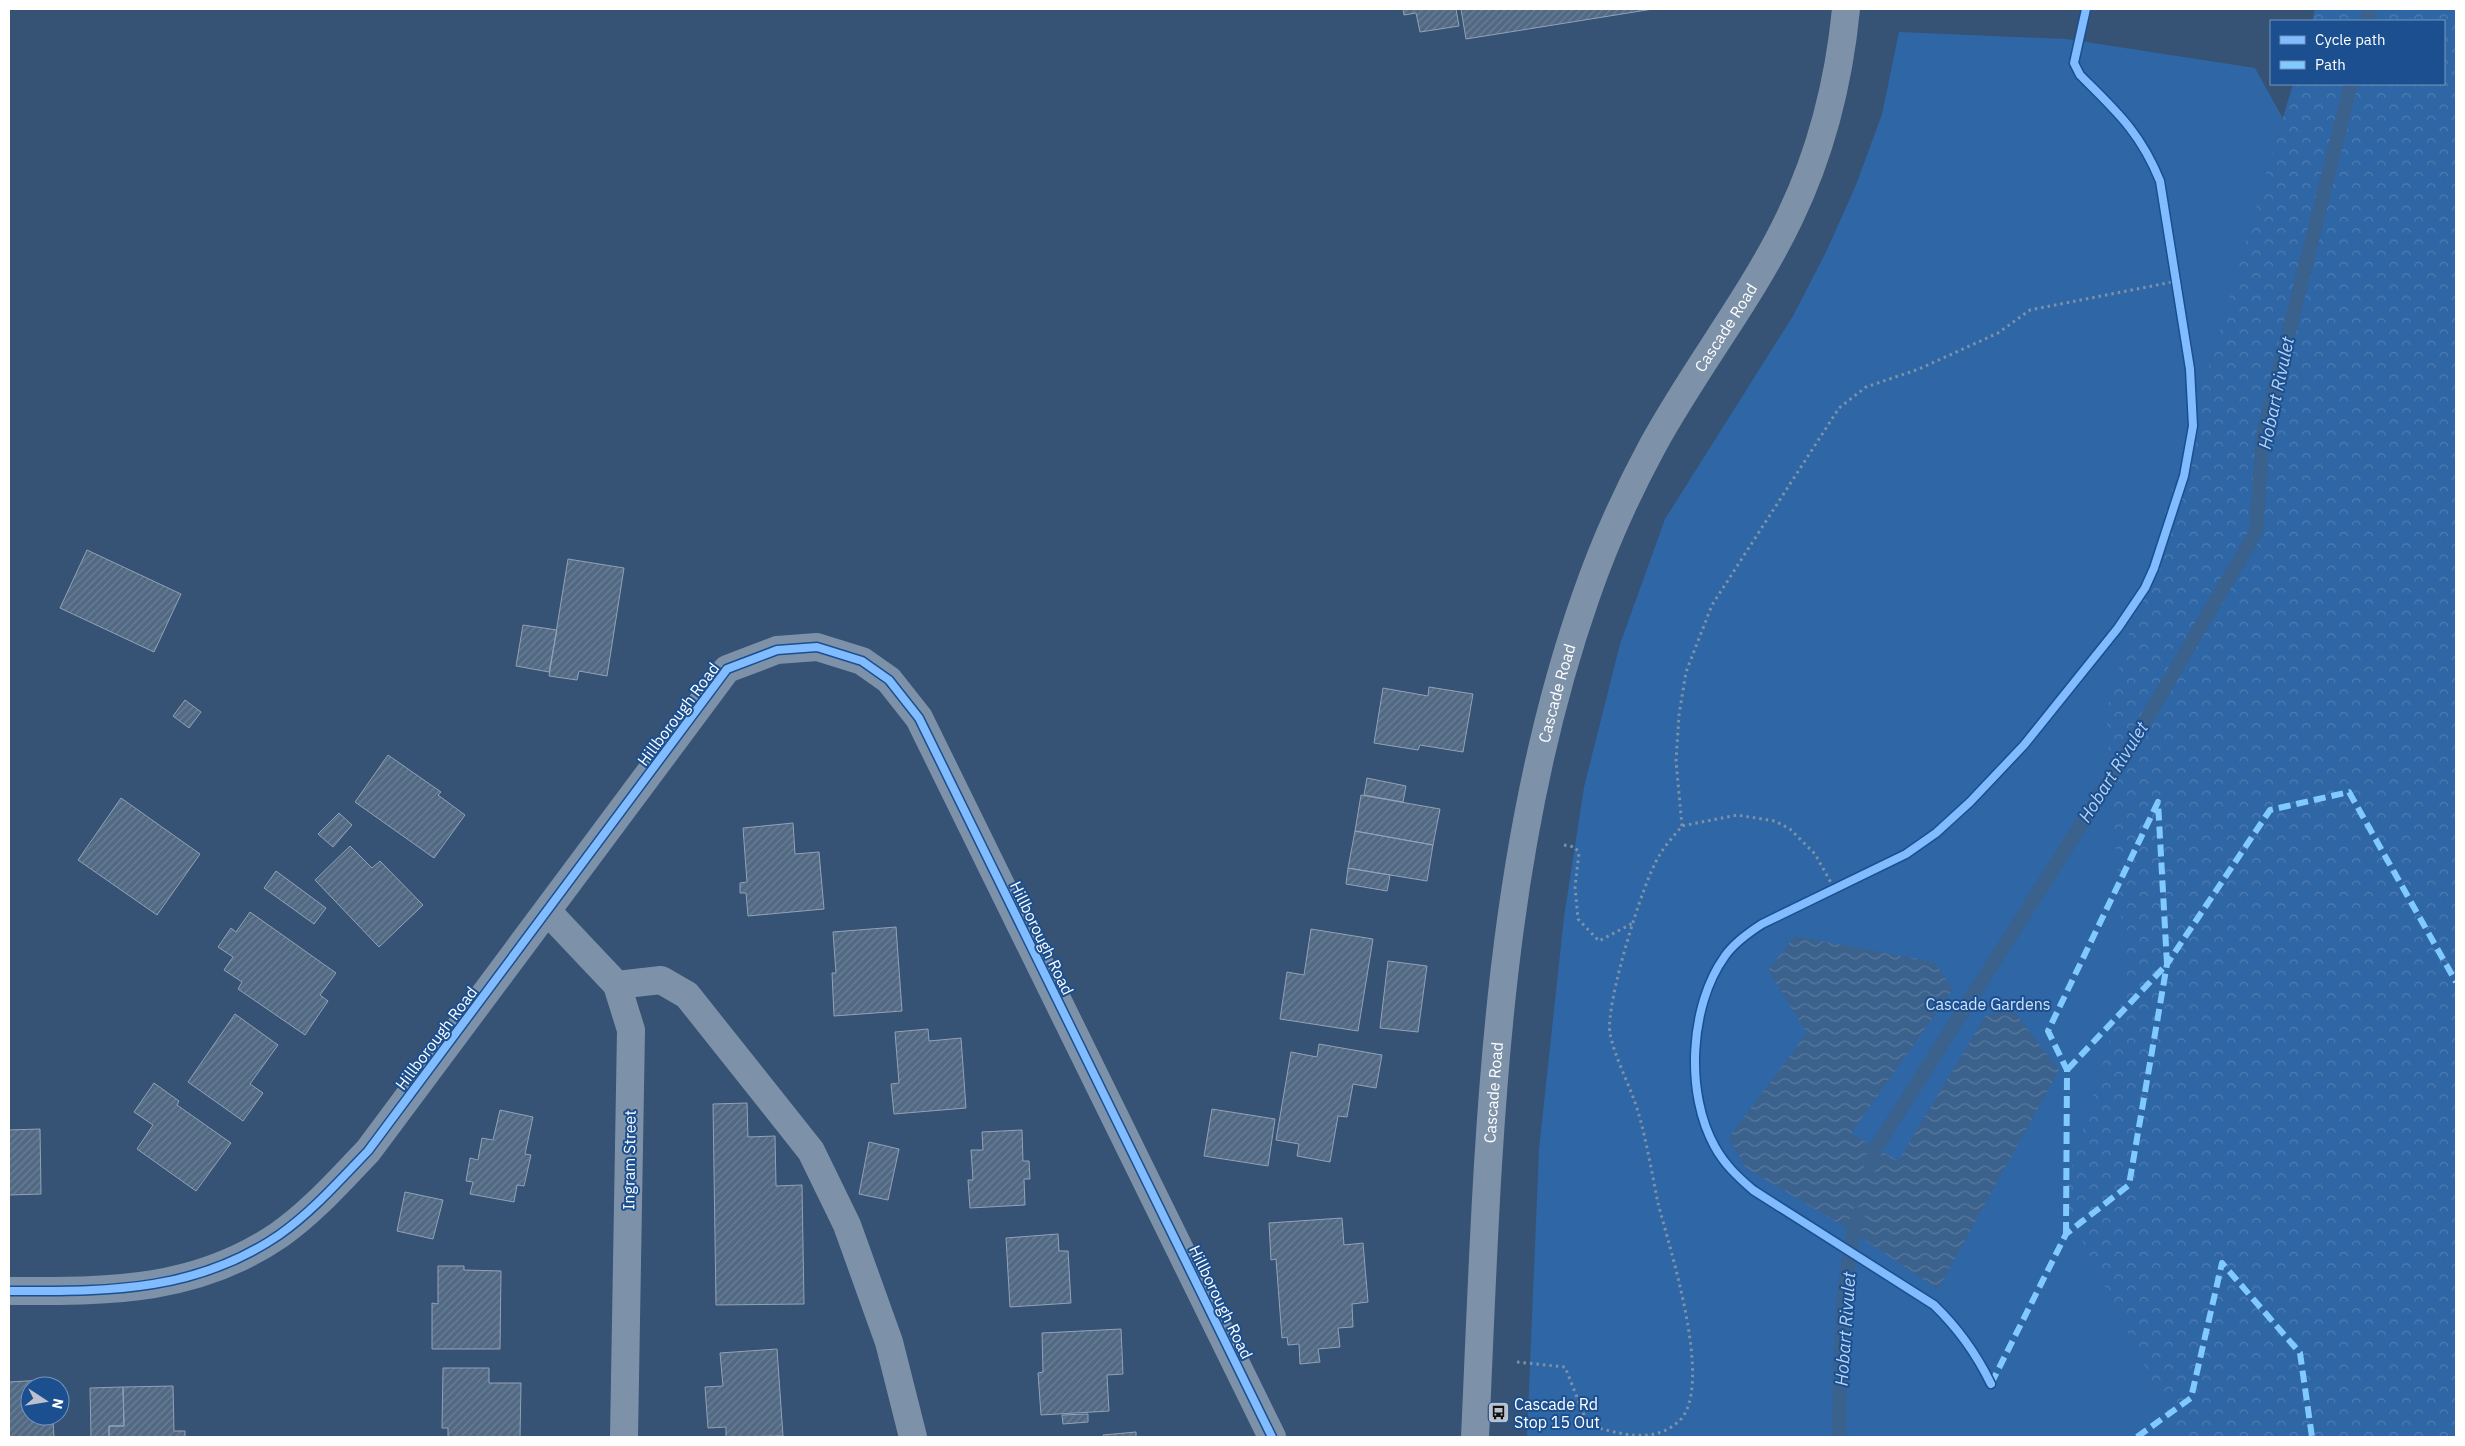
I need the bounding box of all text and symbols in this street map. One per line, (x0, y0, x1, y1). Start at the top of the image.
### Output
legend (2270, 20, 2445, 85)
text: Cycle path (2315, 30, 2386, 49)
text: Path (2315, 55, 2346, 74)
street label: Cascade Road (1690, 280, 1761, 376)
water label: Hobart Rivulet (2253, 334, 2299, 451)
street label: Cascade Road (1534, 641, 1580, 745)
street label: Hillborough Road (633, 658, 723, 770)
water label: Hobart Rivulet (2073, 716, 2154, 827)
street label: Hillborough Road (1006, 878, 1078, 998)
street label: Hillborough Road (391, 982, 481, 1094)
park label: Cascade Gardens (1925, 994, 2051, 1014)
street label: Cascade Road (1479, 1041, 1507, 1144)
street label: Ingram Street (618, 1110, 640, 1210)
street label: Hillborough Road (1185, 1242, 1257, 1362)
water label: Hobart Rivulet (1830, 1270, 1861, 1387)
north arrow (20, 1376, 70, 1426)
place label: Cascade Rd Stop 15 Out (1514, 1394, 1600, 1432)
text: N (48, 1397, 68, 1411)
bus stop icon: Cascade Rd Stop 15 Out (1486, 1401, 1510, 1425)

